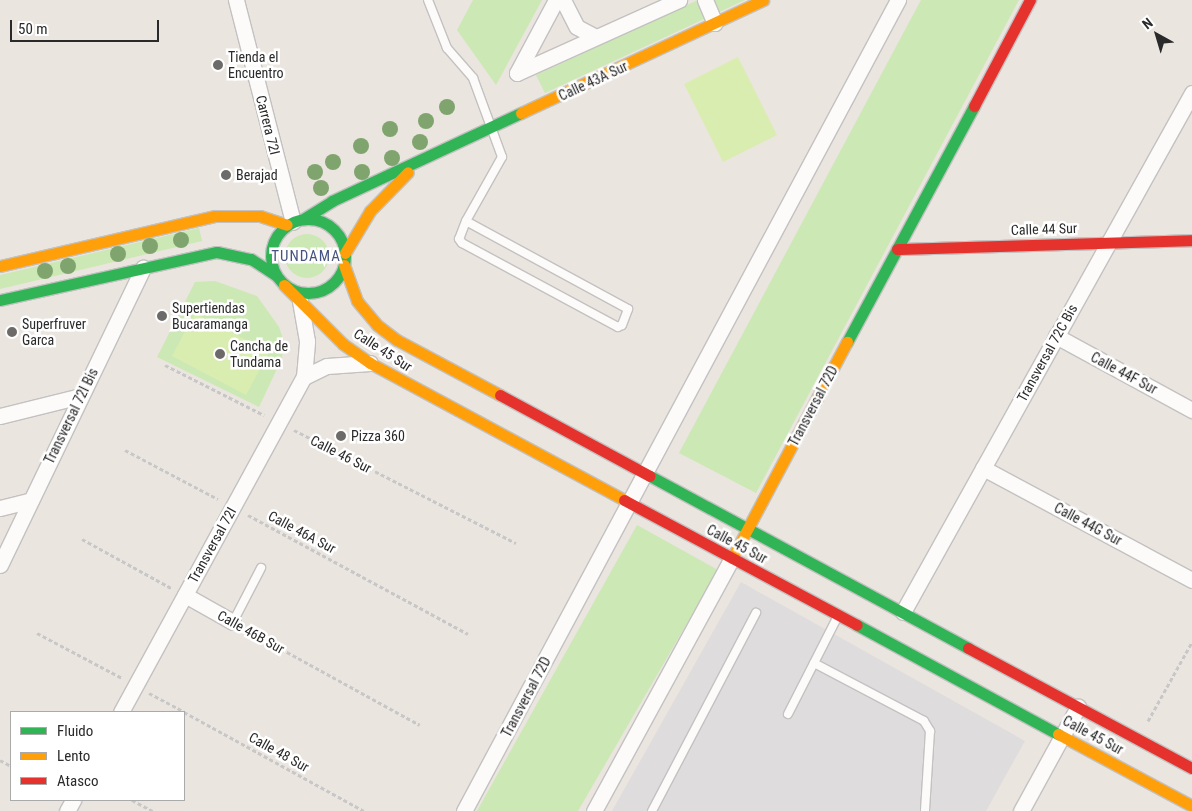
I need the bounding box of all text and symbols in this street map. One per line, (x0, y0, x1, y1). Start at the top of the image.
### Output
scale bar (12, 10, 161, 42)
north arrow (1132, 10, 1182, 60)
text: N (1139, 14, 1156, 32)
text: 50 m (18, 20, 48, 38)
place label: Tienda el Encuentro (228, 49, 284, 82)
street label: Calle 43A Sur (556, 58, 630, 104)
marker: Tienda el Encuentro (212, 59, 224, 71)
street label: Carrera 72I (252, 93, 284, 157)
place label: Berajad (236, 167, 278, 183)
marker: Berajad (220, 169, 232, 181)
street label: Calle 44 Sur (1011, 219, 1077, 239)
district label: TUNDAMA (270, 248, 342, 266)
place label: Supertiendas Bucaramanga (172, 300, 248, 332)
street label: Transversal 72C Bis (1013, 301, 1081, 405)
marker: Supertiendas Bucaramanga (156, 310, 168, 322)
place label: Superfruver Garca (22, 316, 86, 348)
street label: Calle 45 Sur (351, 325, 415, 375)
marker: Superfruver Garca (6, 326, 18, 338)
place label: Cancha de Tundama (230, 338, 288, 371)
marker: Cancha de Tundama (214, 348, 226, 360)
street label: Calle 44F Sur (1088, 348, 1160, 398)
street label: Transversal 72D (785, 363, 841, 449)
street label: Transversal 72I Bis (41, 365, 101, 467)
place label: Pizza 360 (351, 428, 405, 444)
marker: Pizza 360 (335, 430, 347, 442)
street label: Calle 46 Sur (308, 431, 374, 477)
street label: Calle 44G Sur (1051, 499, 1125, 549)
street label: Transversal 72I (184, 504, 240, 586)
street label: Calle 46A Sur (265, 507, 339, 557)
street label: Calle 45 Sur (704, 521, 770, 567)
street label: Calle 46B Sur (215, 607, 287, 657)
street label: Transversal 72D (498, 654, 554, 740)
legend (10, 711, 185, 801)
street label: Calle 45 Sur (1060, 712, 1126, 758)
text: Fluido (57, 722, 93, 740)
street label: Calle 48 Sur (246, 729, 312, 775)
text: Lento (57, 747, 90, 765)
text: Atasco (57, 772, 98, 790)

